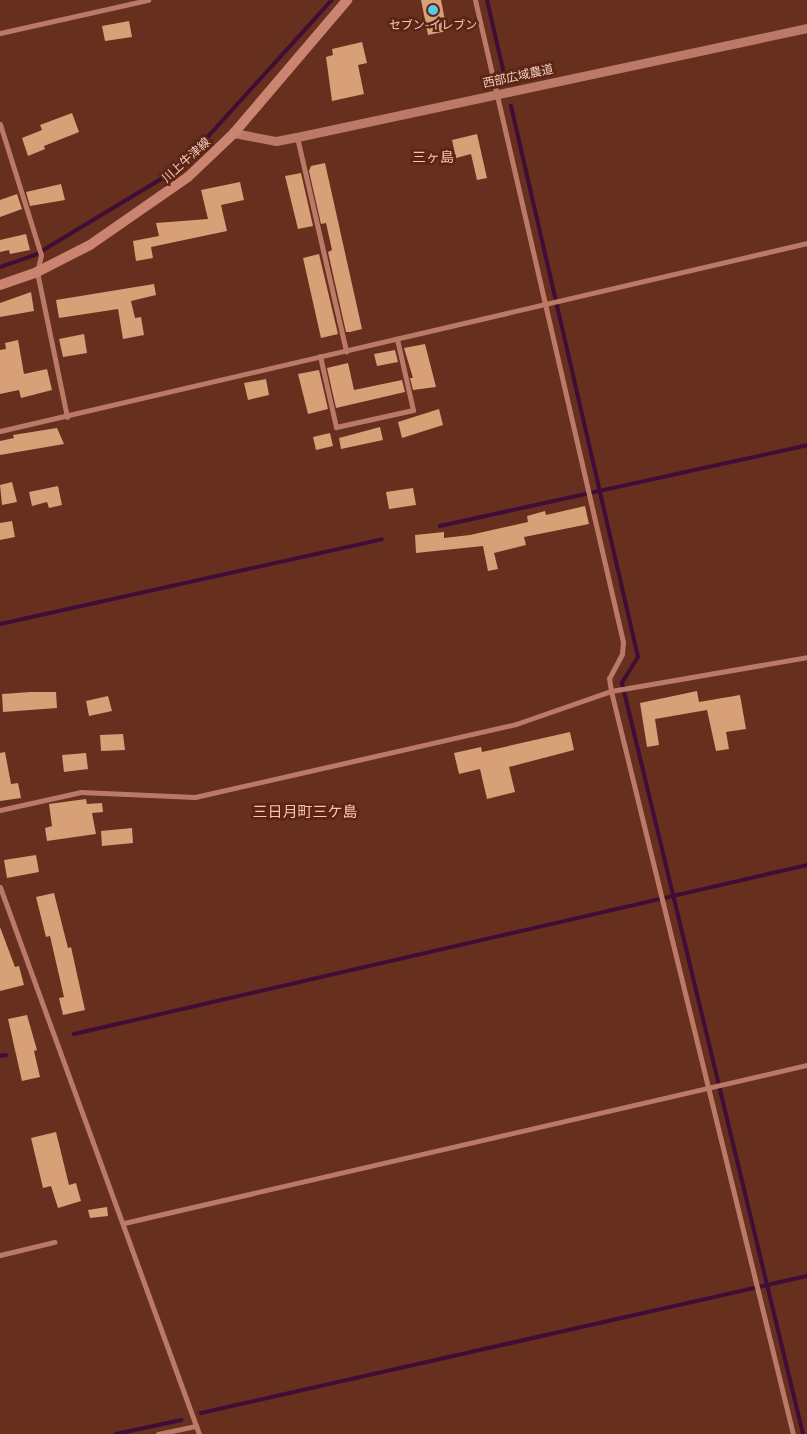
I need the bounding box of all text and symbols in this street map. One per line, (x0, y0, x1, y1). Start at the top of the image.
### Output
marker: セブン-イレブン (427, 4, 439, 16)
place label: セブン-イレブン (389, 18, 477, 32)
street label: 西部広域農道 (481, 61, 555, 91)
street label: 川上牛津線 (159, 135, 213, 185)
district label: 三ヶ島 (412, 149, 454, 165)
district label: 三日月町三ケ島 (253, 803, 357, 821)

